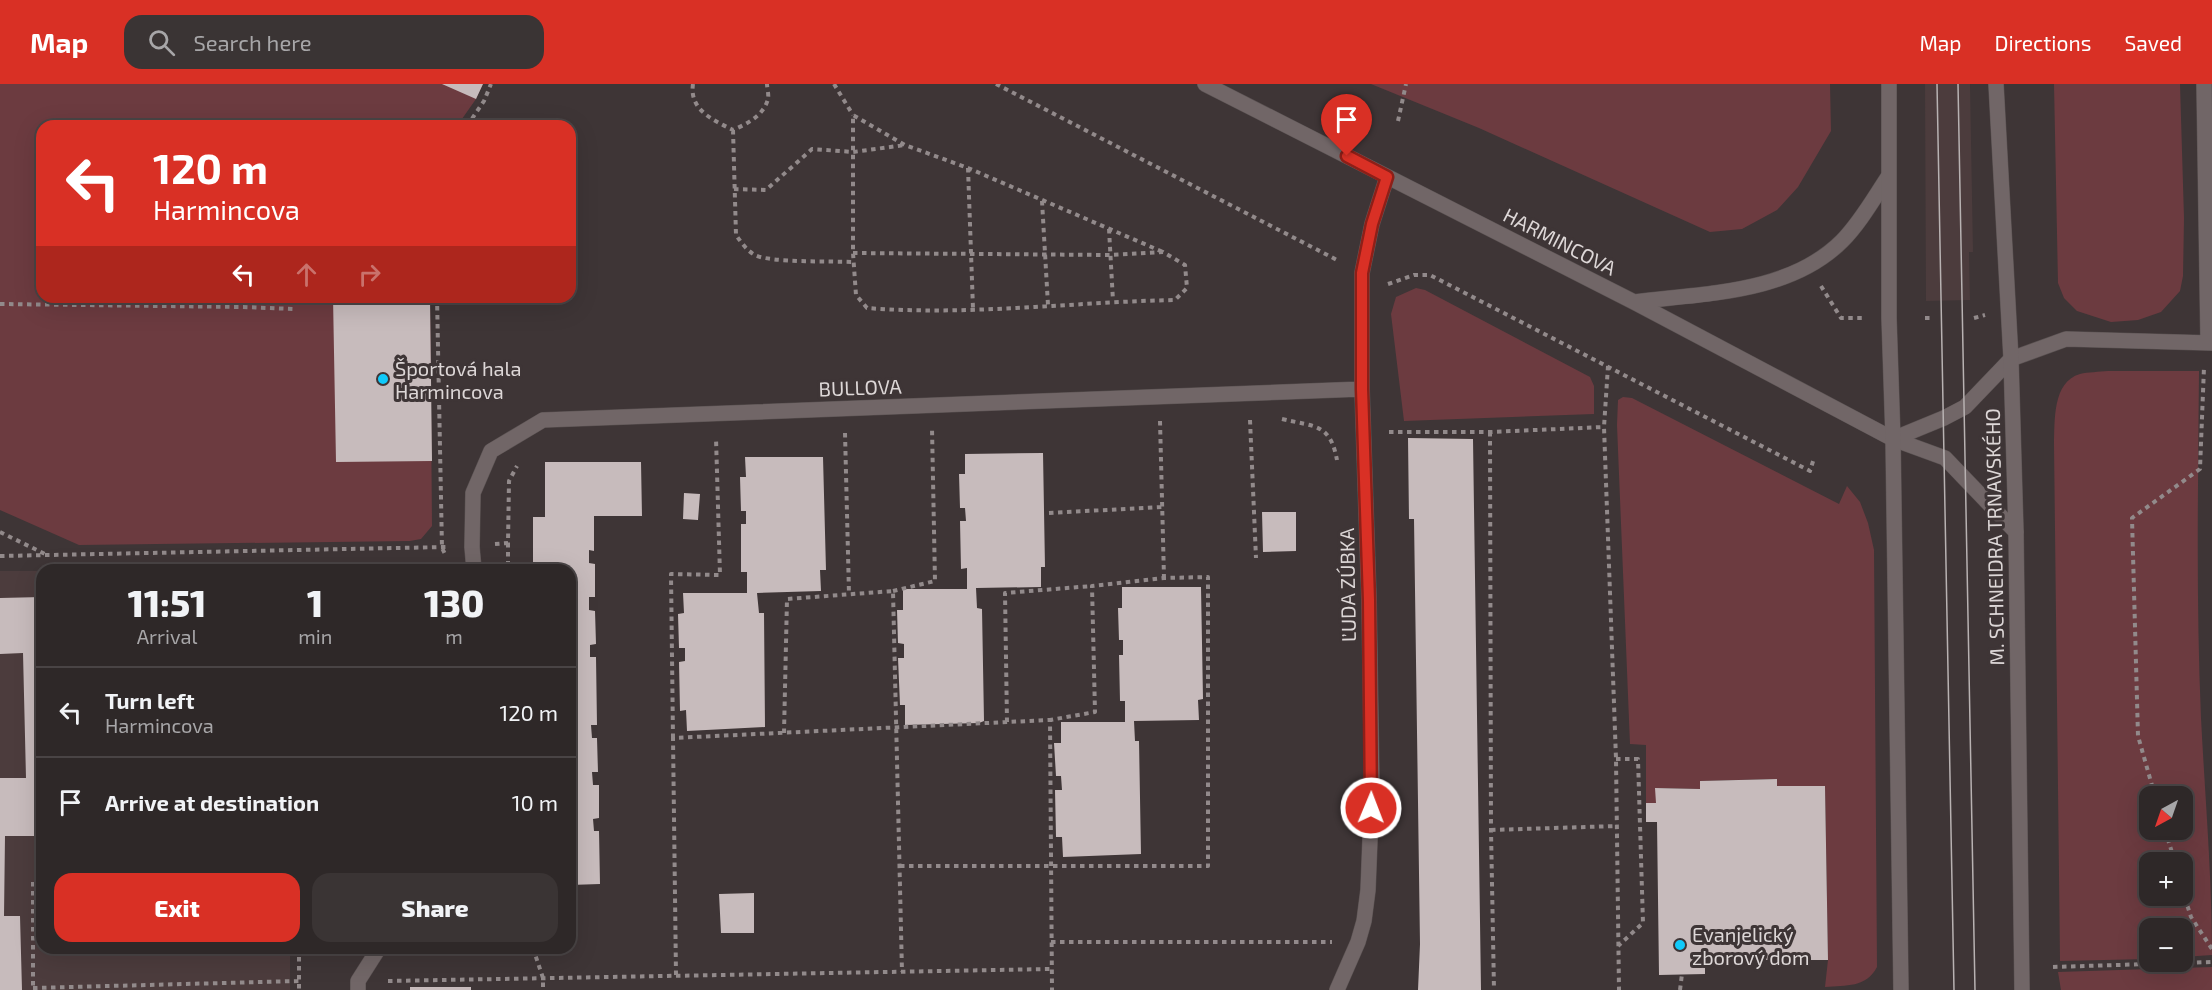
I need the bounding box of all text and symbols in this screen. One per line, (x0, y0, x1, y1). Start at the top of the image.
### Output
search box (124, 15, 544, 69)
text: Map (30, 25, 88, 59)
icon: search (145, 26, 178, 59)
text: Search here (193, 29, 312, 55)
text: Map (1919, 30, 1962, 55)
text: Directions (1995, 30, 2091, 55)
text: Saved (2124, 30, 2182, 55)
pin (1321, 94, 1372, 156)
icon: arrive (1330, 103, 1363, 136)
text: 120 m (153, 142, 268, 192)
icon: left (54, 144, 132, 222)
text: Harmincova (153, 193, 300, 225)
street label: HARMINCOVA (1500, 202, 1621, 280)
icon: left (227, 258, 260, 291)
icon: ahead (290, 258, 323, 291)
icon: right (353, 258, 386, 291)
place label: Športová hala Harmincova (395, 356, 522, 403)
marker: Športová hala Harmincova (376, 372, 390, 386)
street label: BULLOVA (818, 374, 903, 400)
street label: M. SCHNEIDRA TRNAVSKÉHO (1980, 408, 2008, 666)
street label: ĽUDA ZÚBKA (1334, 527, 1360, 642)
text: 11:51 (128, 581, 206, 624)
text: 1 (307, 581, 323, 624)
text: 130 (424, 581, 484, 624)
text: Arrival (137, 624, 198, 648)
text: min (298, 624, 332, 648)
text: m (445, 624, 463, 648)
text: Turn left (105, 687, 194, 713)
icon: left (54, 696, 87, 729)
text: 120 m (499, 699, 558, 725)
text: Harmincova (105, 713, 214, 737)
position arrow (1339, 776, 1403, 840)
icon: arrive (54, 786, 87, 819)
north arrow (2139, 786, 2193, 840)
map controls (2139, 786, 2193, 972)
text: Arrive at destination (105, 789, 319, 815)
text: 10 m (512, 789, 558, 815)
button: + (2139, 852, 2193, 906)
button: Exit (54, 873, 300, 942)
button: Share (312, 873, 558, 942)
button: − (2139, 918, 2193, 972)
place label: Evanjelický zborový dom (1692, 922, 1810, 969)
marker: Evanjelický zborový dom (1673, 938, 1687, 952)

